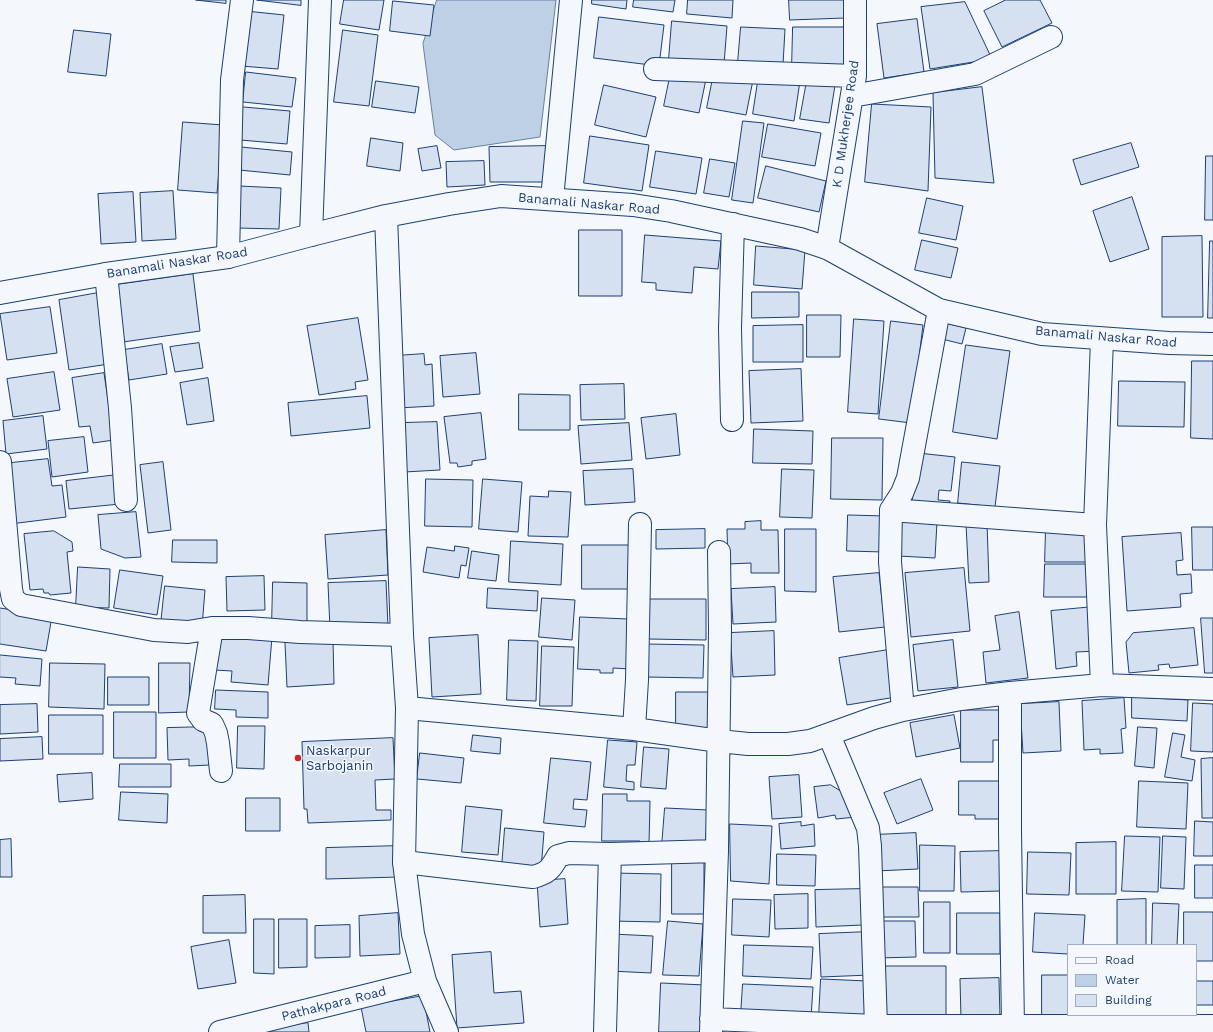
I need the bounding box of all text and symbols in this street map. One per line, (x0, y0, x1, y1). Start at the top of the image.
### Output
street label: K D Mukherjee Road (829, 59, 863, 189)
street label: Banamali Naskar Road (517, 190, 661, 218)
street label: Banamali Naskar Road (105, 244, 249, 282)
street label: Banamali Naskar Road (1034, 323, 1178, 351)
place label: Naskarpur Sarbojanin (306, 743, 373, 774)
marker: Naskarpur Sarbojanin (293, 753, 303, 763)
legend (1067, 944, 1197, 1016)
text: Road (1105, 953, 1134, 967)
text: Water (1105, 973, 1139, 987)
street label: Pathakpara Road (280, 983, 388, 1025)
text: Building (1105, 993, 1152, 1007)

